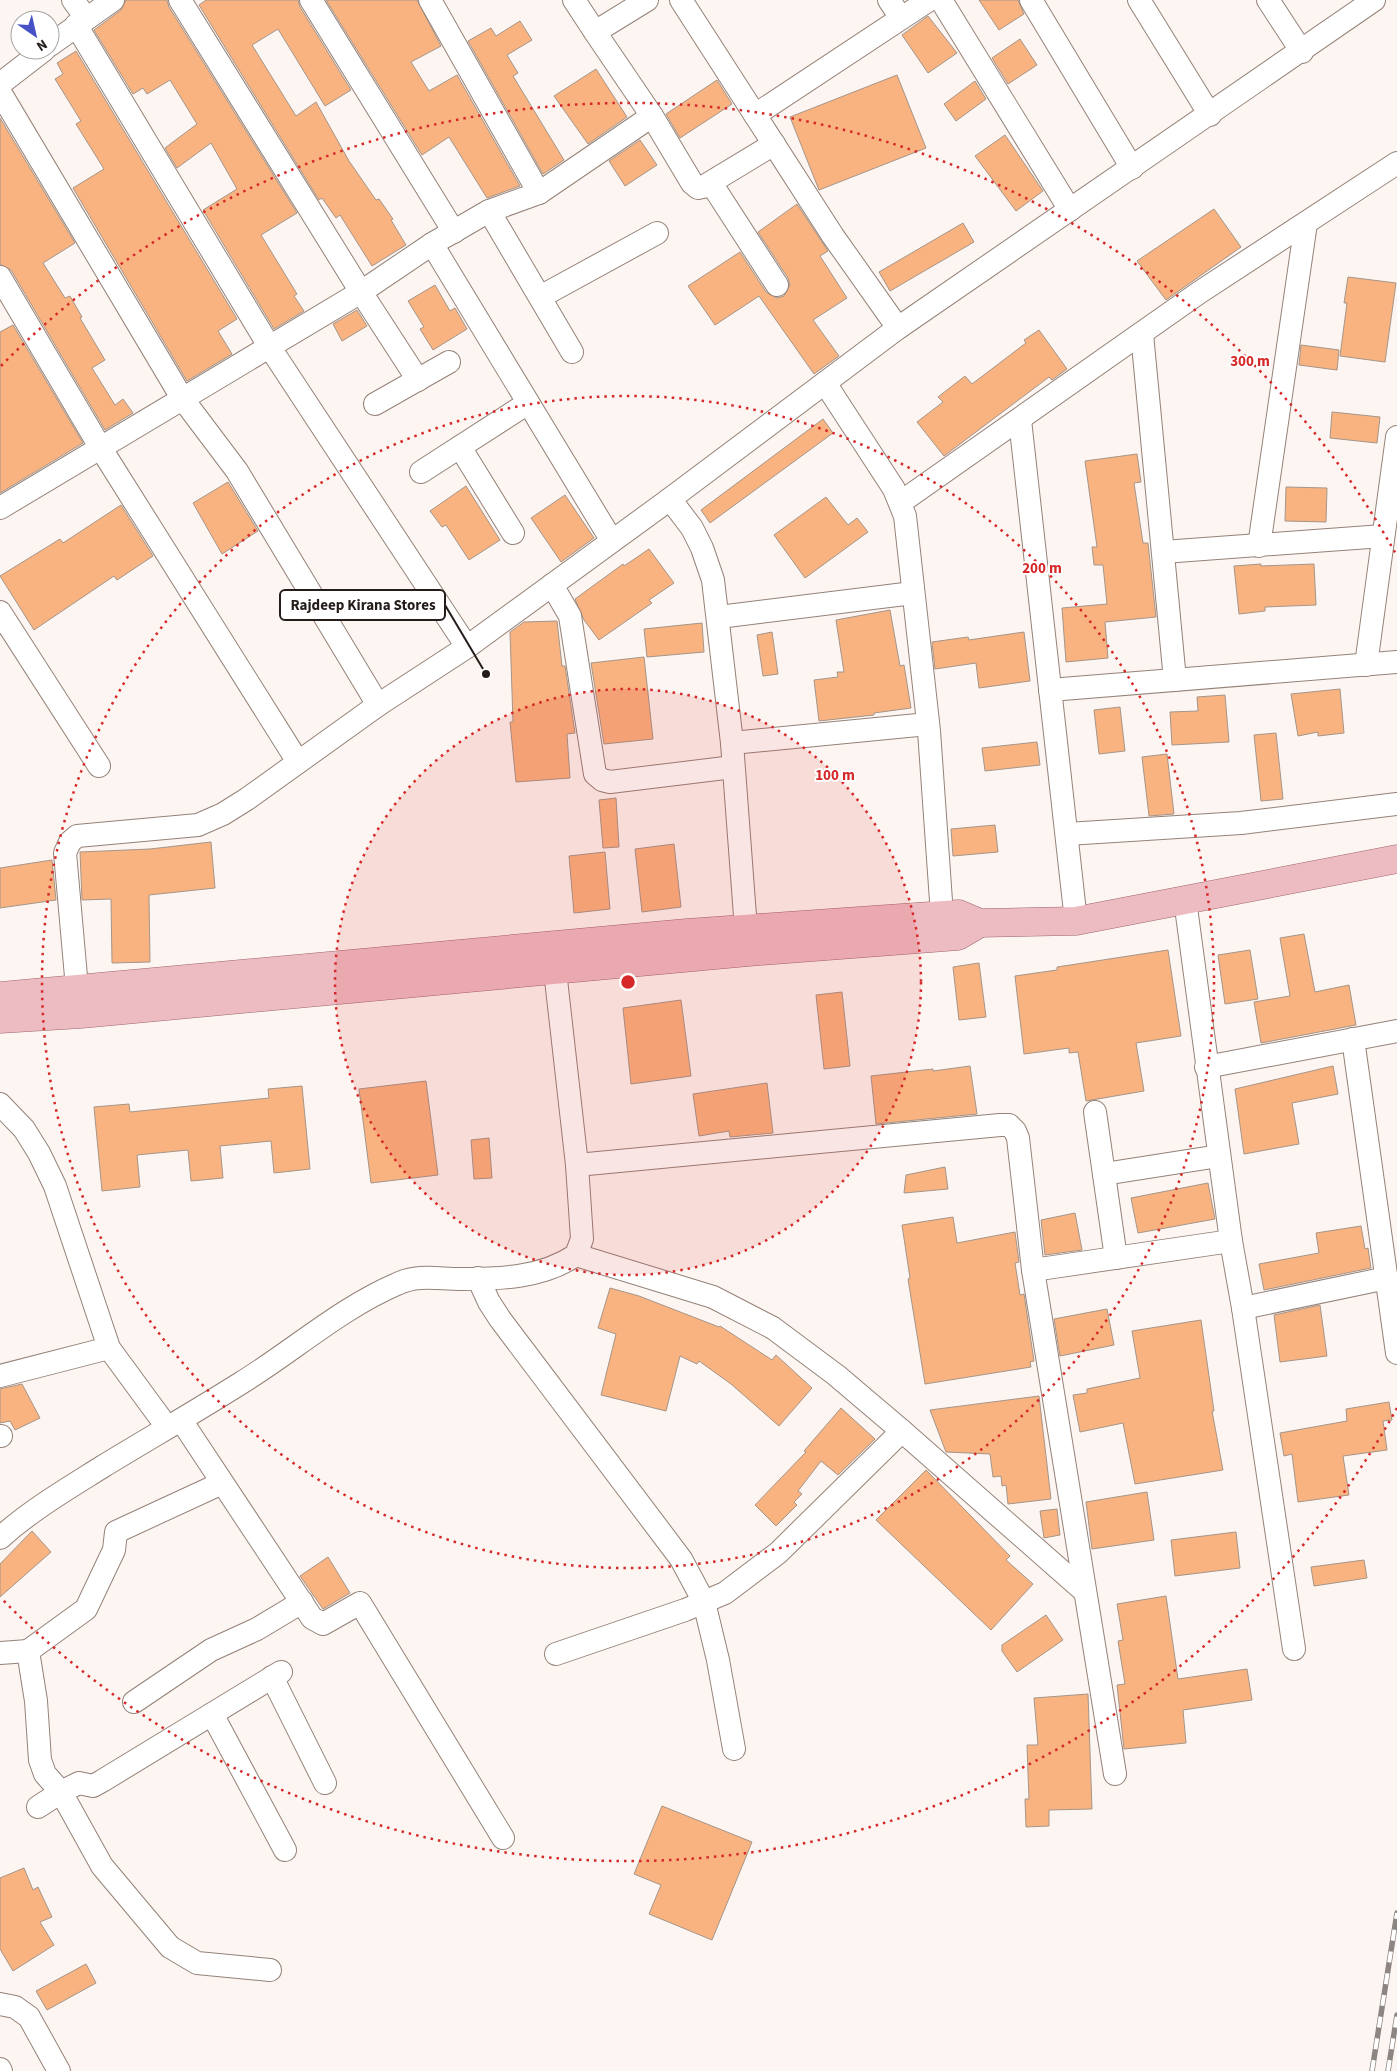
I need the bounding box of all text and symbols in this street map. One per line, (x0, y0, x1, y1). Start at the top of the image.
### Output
north arrow (10, 10, 60, 60)
text: N (32, 34, 51, 56)
text: 300 m (1230, 351, 1270, 372)
text: 200 m (1022, 558, 1062, 579)
callout: Rajdeep Kirana Stores (280, 590, 445, 620)
text: Rajdeep Kirana Stores (290, 595, 436, 616)
text: 100 m (815, 765, 855, 786)
centre of rings (619, 973, 637, 991)

